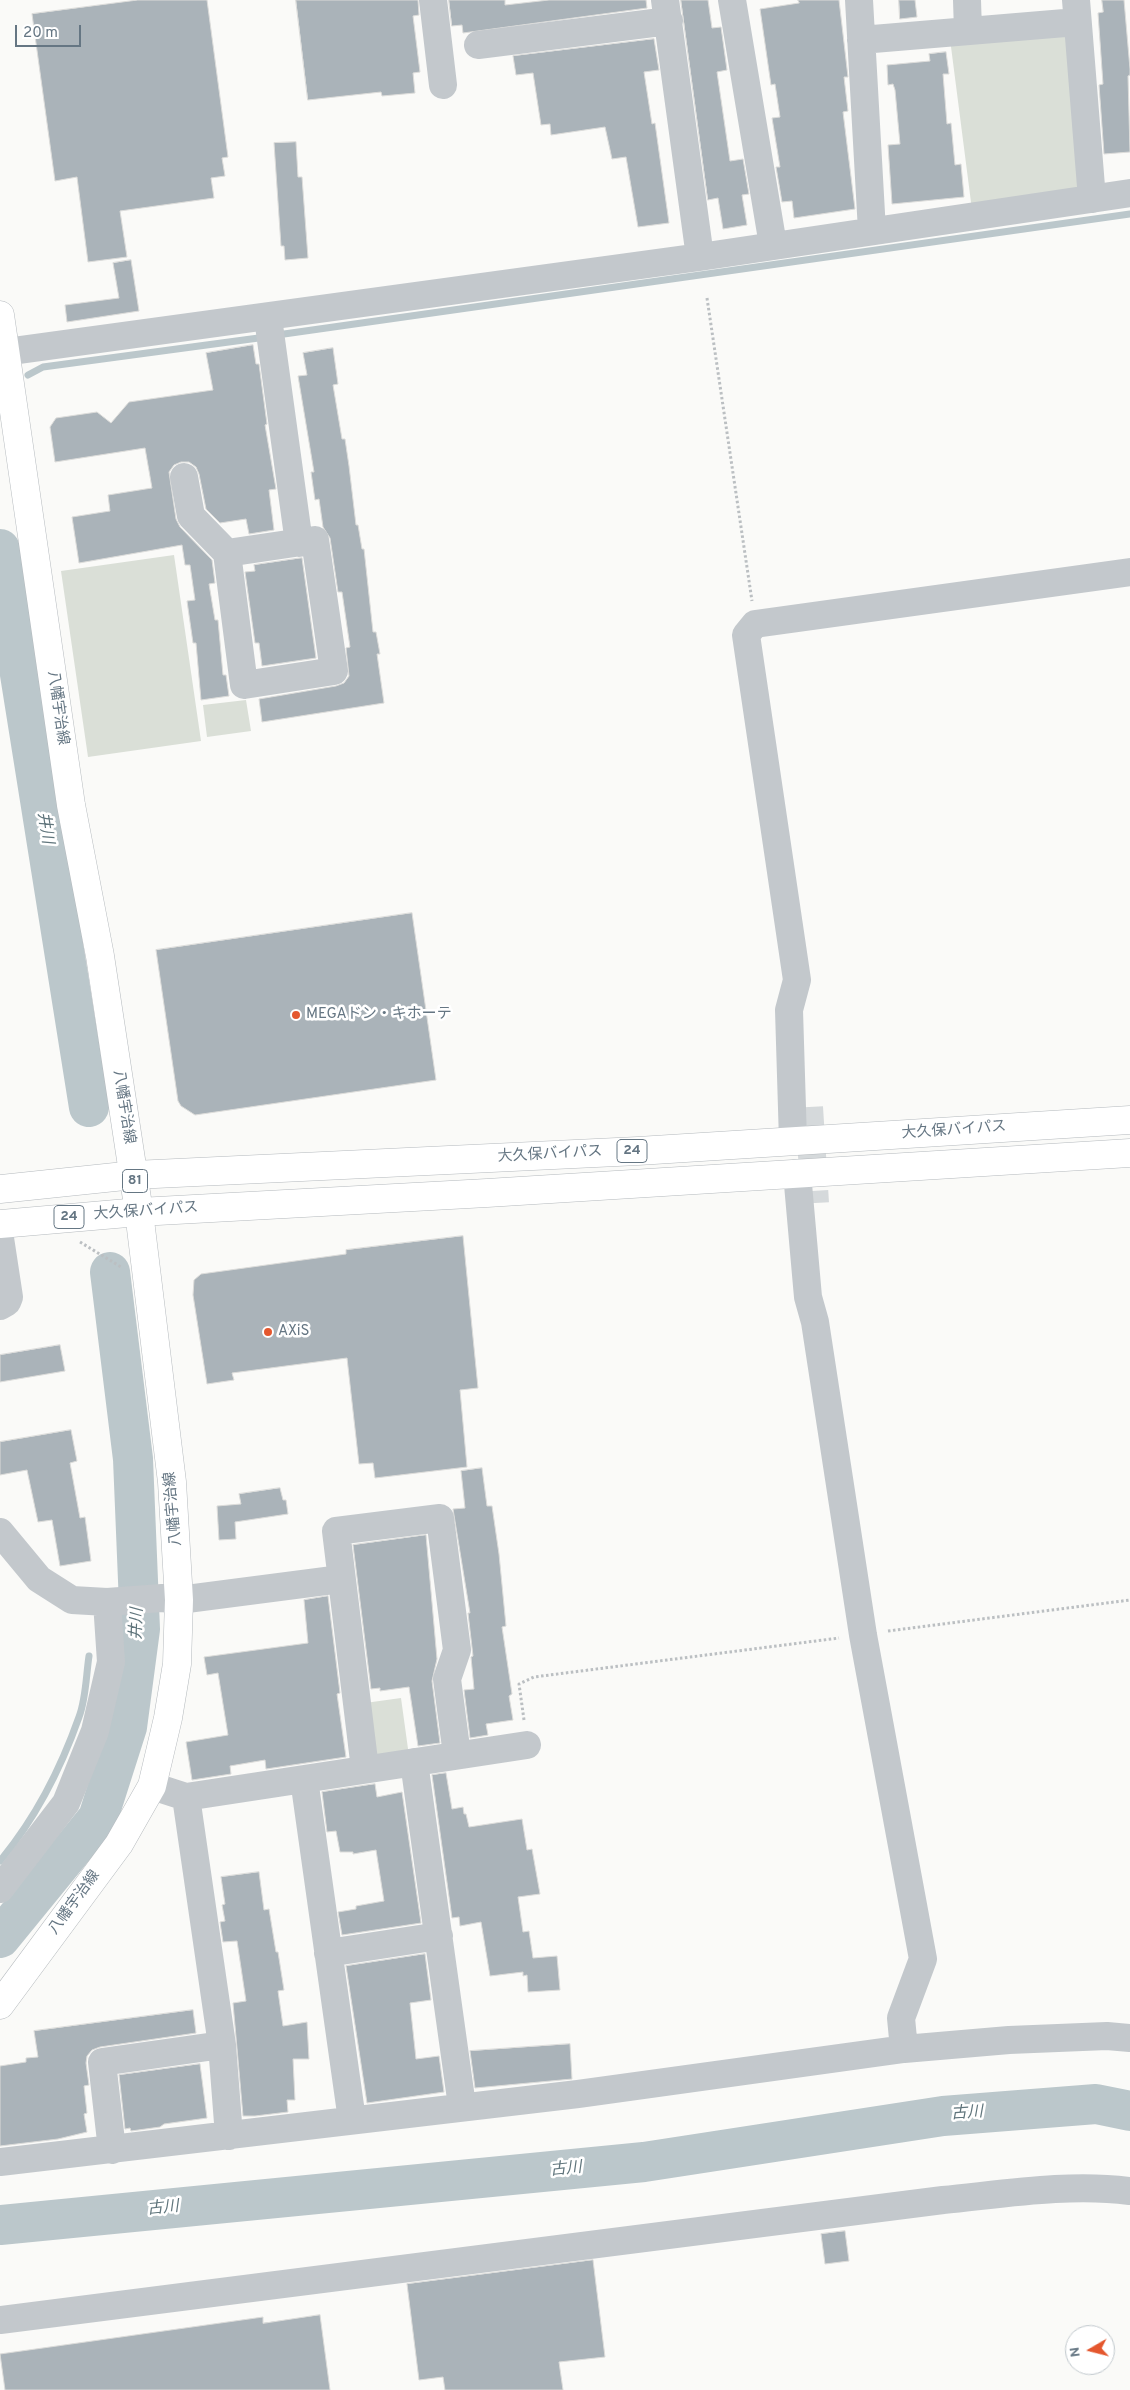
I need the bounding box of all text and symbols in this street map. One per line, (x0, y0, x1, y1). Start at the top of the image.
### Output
scale bar (18, 15, 84, 47)
text: 20 m (23, 24, 58, 43)
street label: 八幡宇治線 (43, 670, 71, 746)
water label: 井川 (32, 811, 56, 845)
place label: MEGAドン・キホーテ (306, 1006, 452, 1024)
marker: MEGAドン・キホーテ (290, 1009, 302, 1021)
street label: 八幡宇治線 (108, 1069, 138, 1145)
street label: 大久保バイパス (901, 1118, 1007, 1144)
road number: 24 (617, 1140, 647, 1162)
street label: 大久保バイパス (497, 1143, 603, 1167)
road number: 81 (122, 1170, 148, 1192)
street label: 大久保バイパス (93, 1199, 199, 1225)
road number: 24 (54, 1206, 84, 1228)
place label: AXiS (278, 1323, 310, 1341)
marker: AXiS (262, 1326, 274, 1338)
street label: 八幡宇治線 (162, 1471, 186, 1547)
water label: 井川 (128, 1608, 148, 1640)
street label: 八幡宇治線 (46, 1867, 104, 1939)
water label: 古川 (950, 2103, 984, 2125)
water label: 古川 (549, 2159, 583, 2181)
water label: 古川 (146, 2198, 180, 2220)
north arrow (1065, 2325, 1115, 2375)
text: N (1067, 2346, 1085, 2358)

